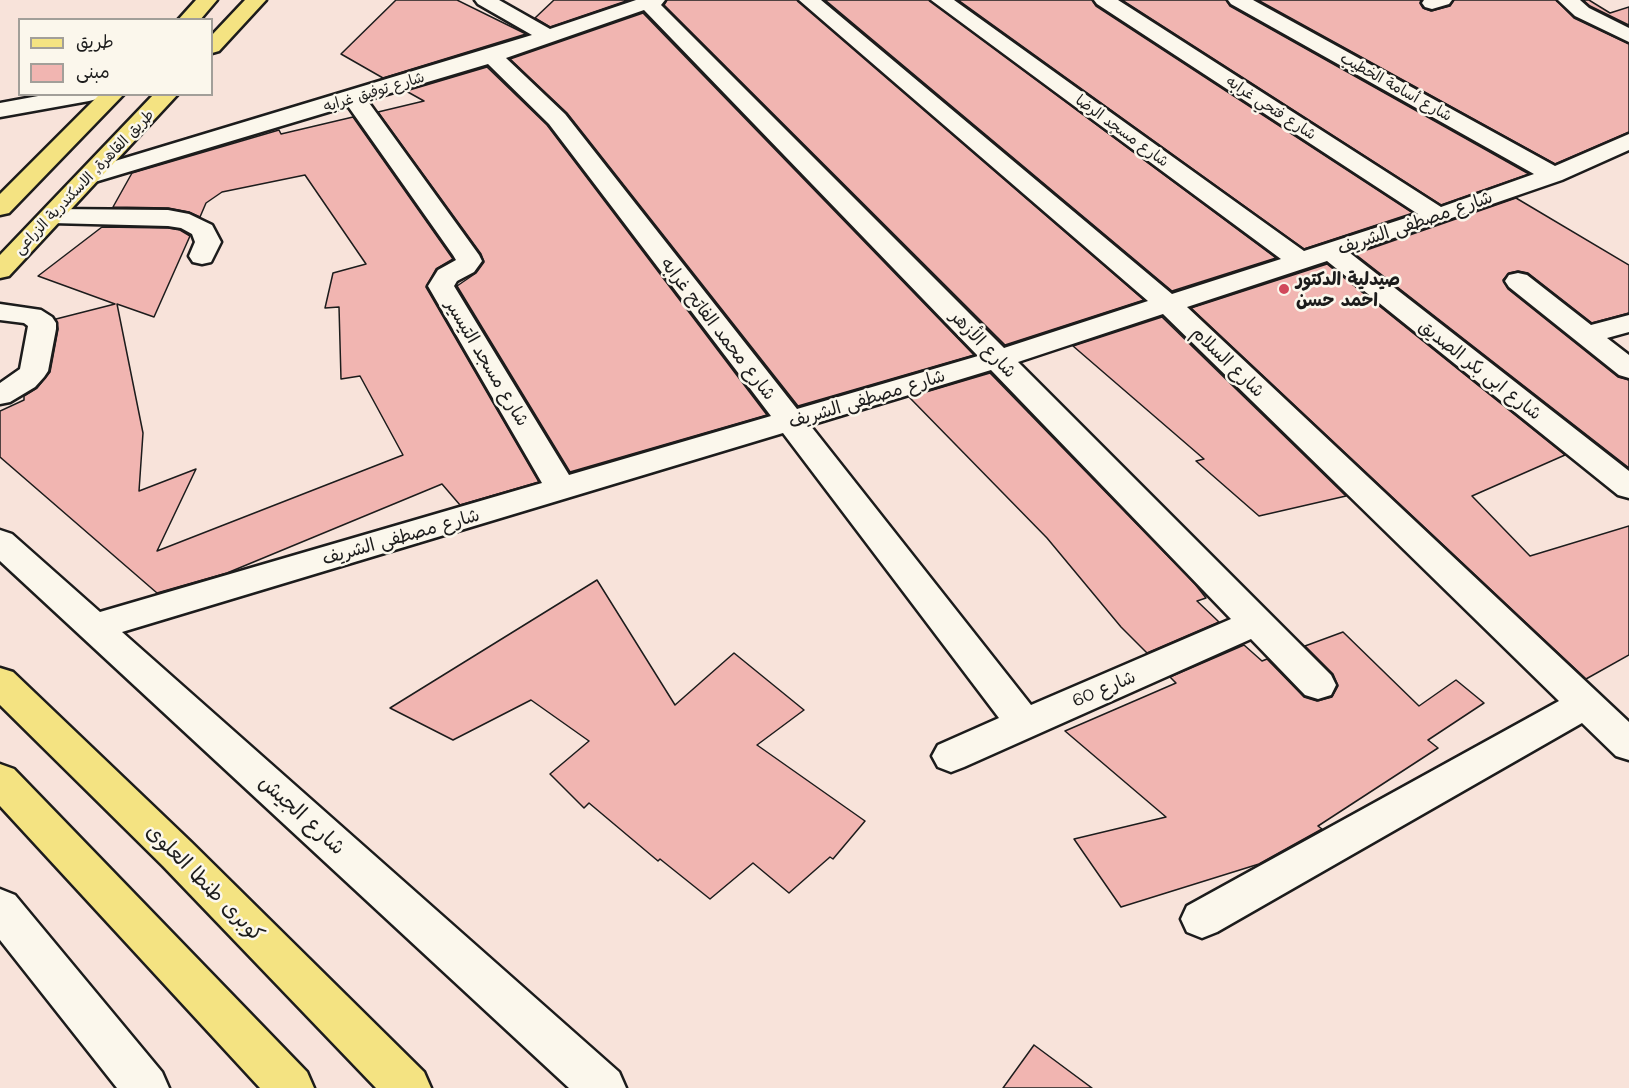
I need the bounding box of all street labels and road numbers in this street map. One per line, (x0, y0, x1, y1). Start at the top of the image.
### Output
street label: شارع أسامة الخطيب (1337, 49, 1455, 125)
street label: شارع توفيق غرابه (321, 68, 427, 116)
street label: شارع فتحي غرابه (1223, 72, 1319, 144)
street label: شارع مسجد الرضا (1072, 91, 1172, 171)
street label: طريق القاهرة, الاسكندرية الزراعى (10, 106, 158, 258)
street label: شارع مصطفى الشريف (1335, 186, 1495, 260)
street label: شارع محمد الفاتح غرابه (656, 254, 780, 404)
street label: شارع مسجد التيسير (441, 296, 533, 430)
street label: شارع الأزهر (945, 306, 1021, 382)
street label: شارع ابى بكر الصديق (1414, 315, 1546, 425)
street label: شارع السلام (1187, 322, 1269, 402)
street label: شارع مصطفى الشريف (786, 365, 948, 433)
street label: شارع مصطفى الشريف (320, 504, 482, 570)
street label: شارع 60 (1069, 666, 1139, 712)
street label: شارع الجيش (254, 770, 350, 860)
street label: كوبرى طنطا العلوى (141, 819, 269, 947)

